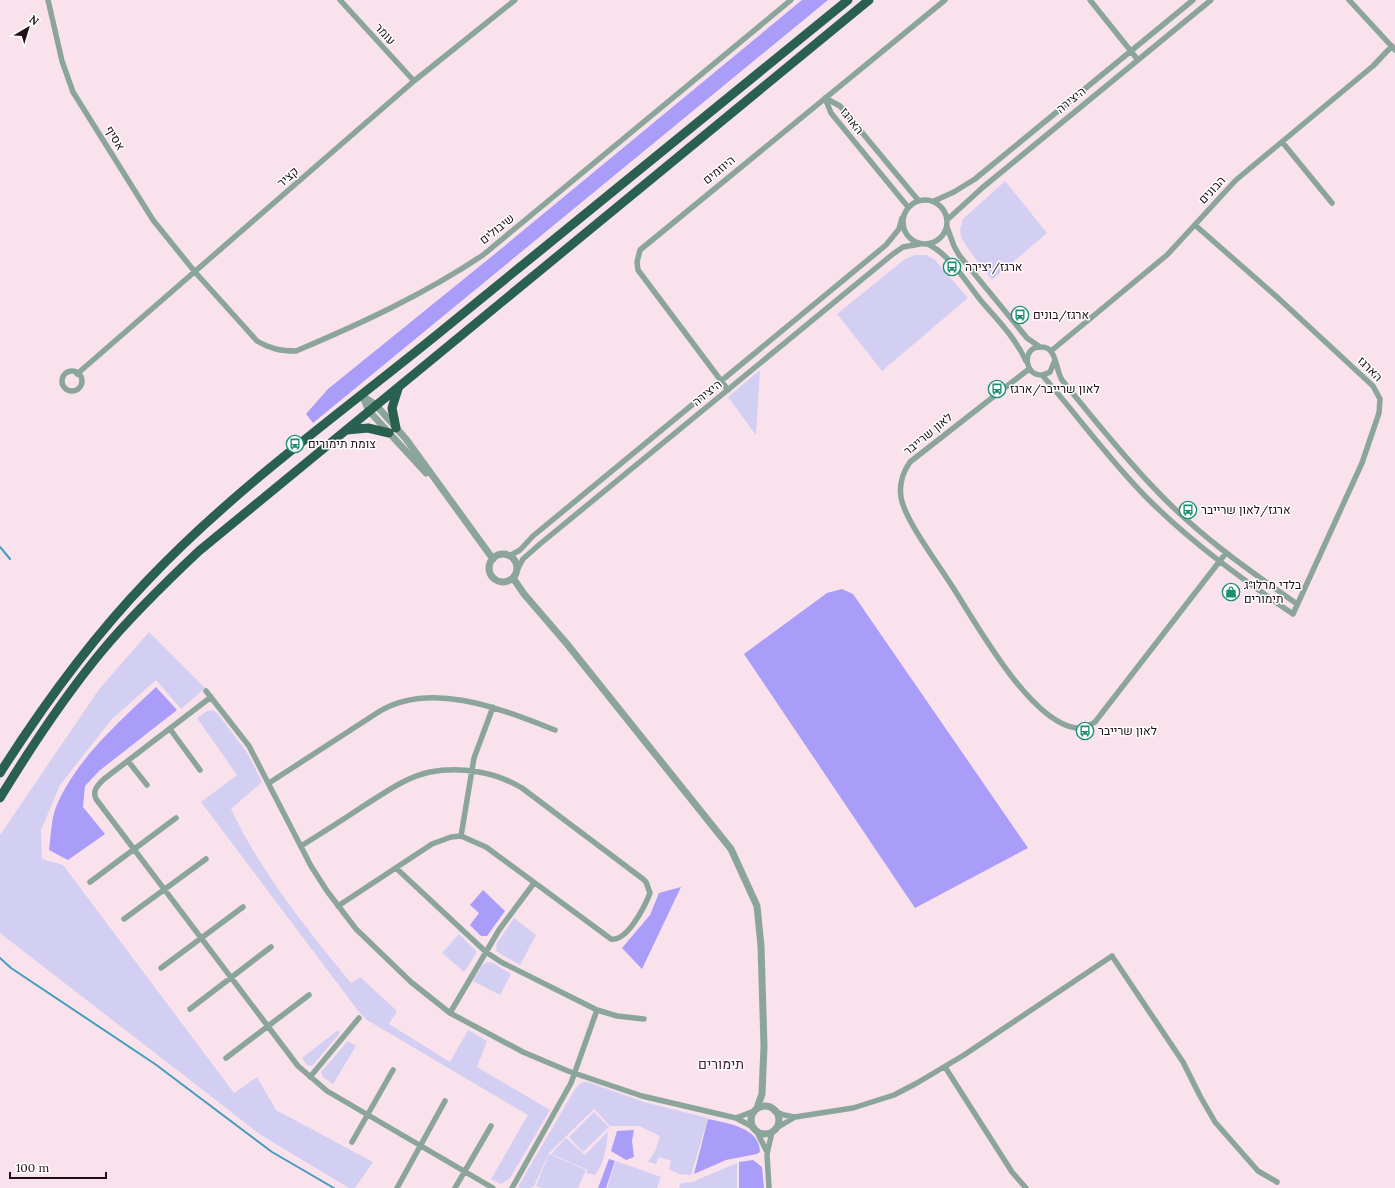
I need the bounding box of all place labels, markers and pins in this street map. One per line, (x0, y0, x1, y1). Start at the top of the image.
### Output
bus stop icon: ארגז/יצירה (942, 257, 962, 277)
place label: ארגז/יצירה (965, 259, 1023, 275)
bus stop icon: ארגז/בונים (1010, 305, 1030, 325)
place label: ארגז/בונים (1033, 307, 1090, 323)
bus stop icon: לאון שרייבר/ארגז (987, 379, 1007, 399)
place label: לאון שרייבר/ארגז (1010, 381, 1100, 397)
bus stop icon: צומת תימורים (285, 434, 305, 454)
place label: צומת תימורים (308, 436, 376, 451)
bus stop icon: ארגז/לאון שרייבר (1178, 500, 1198, 520)
place label: ארגז/לאון שרייבר (1201, 502, 1291, 518)
place label: בלדי מרלו״ג תימורים (1244, 577, 1302, 606)
shop icon: בלדי מרלו״ג תימורים (1221, 582, 1241, 602)
bus stop icon: לאון שרייבר (1075, 721, 1095, 741)
place label: לאון שרייבר (1098, 723, 1157, 738)

